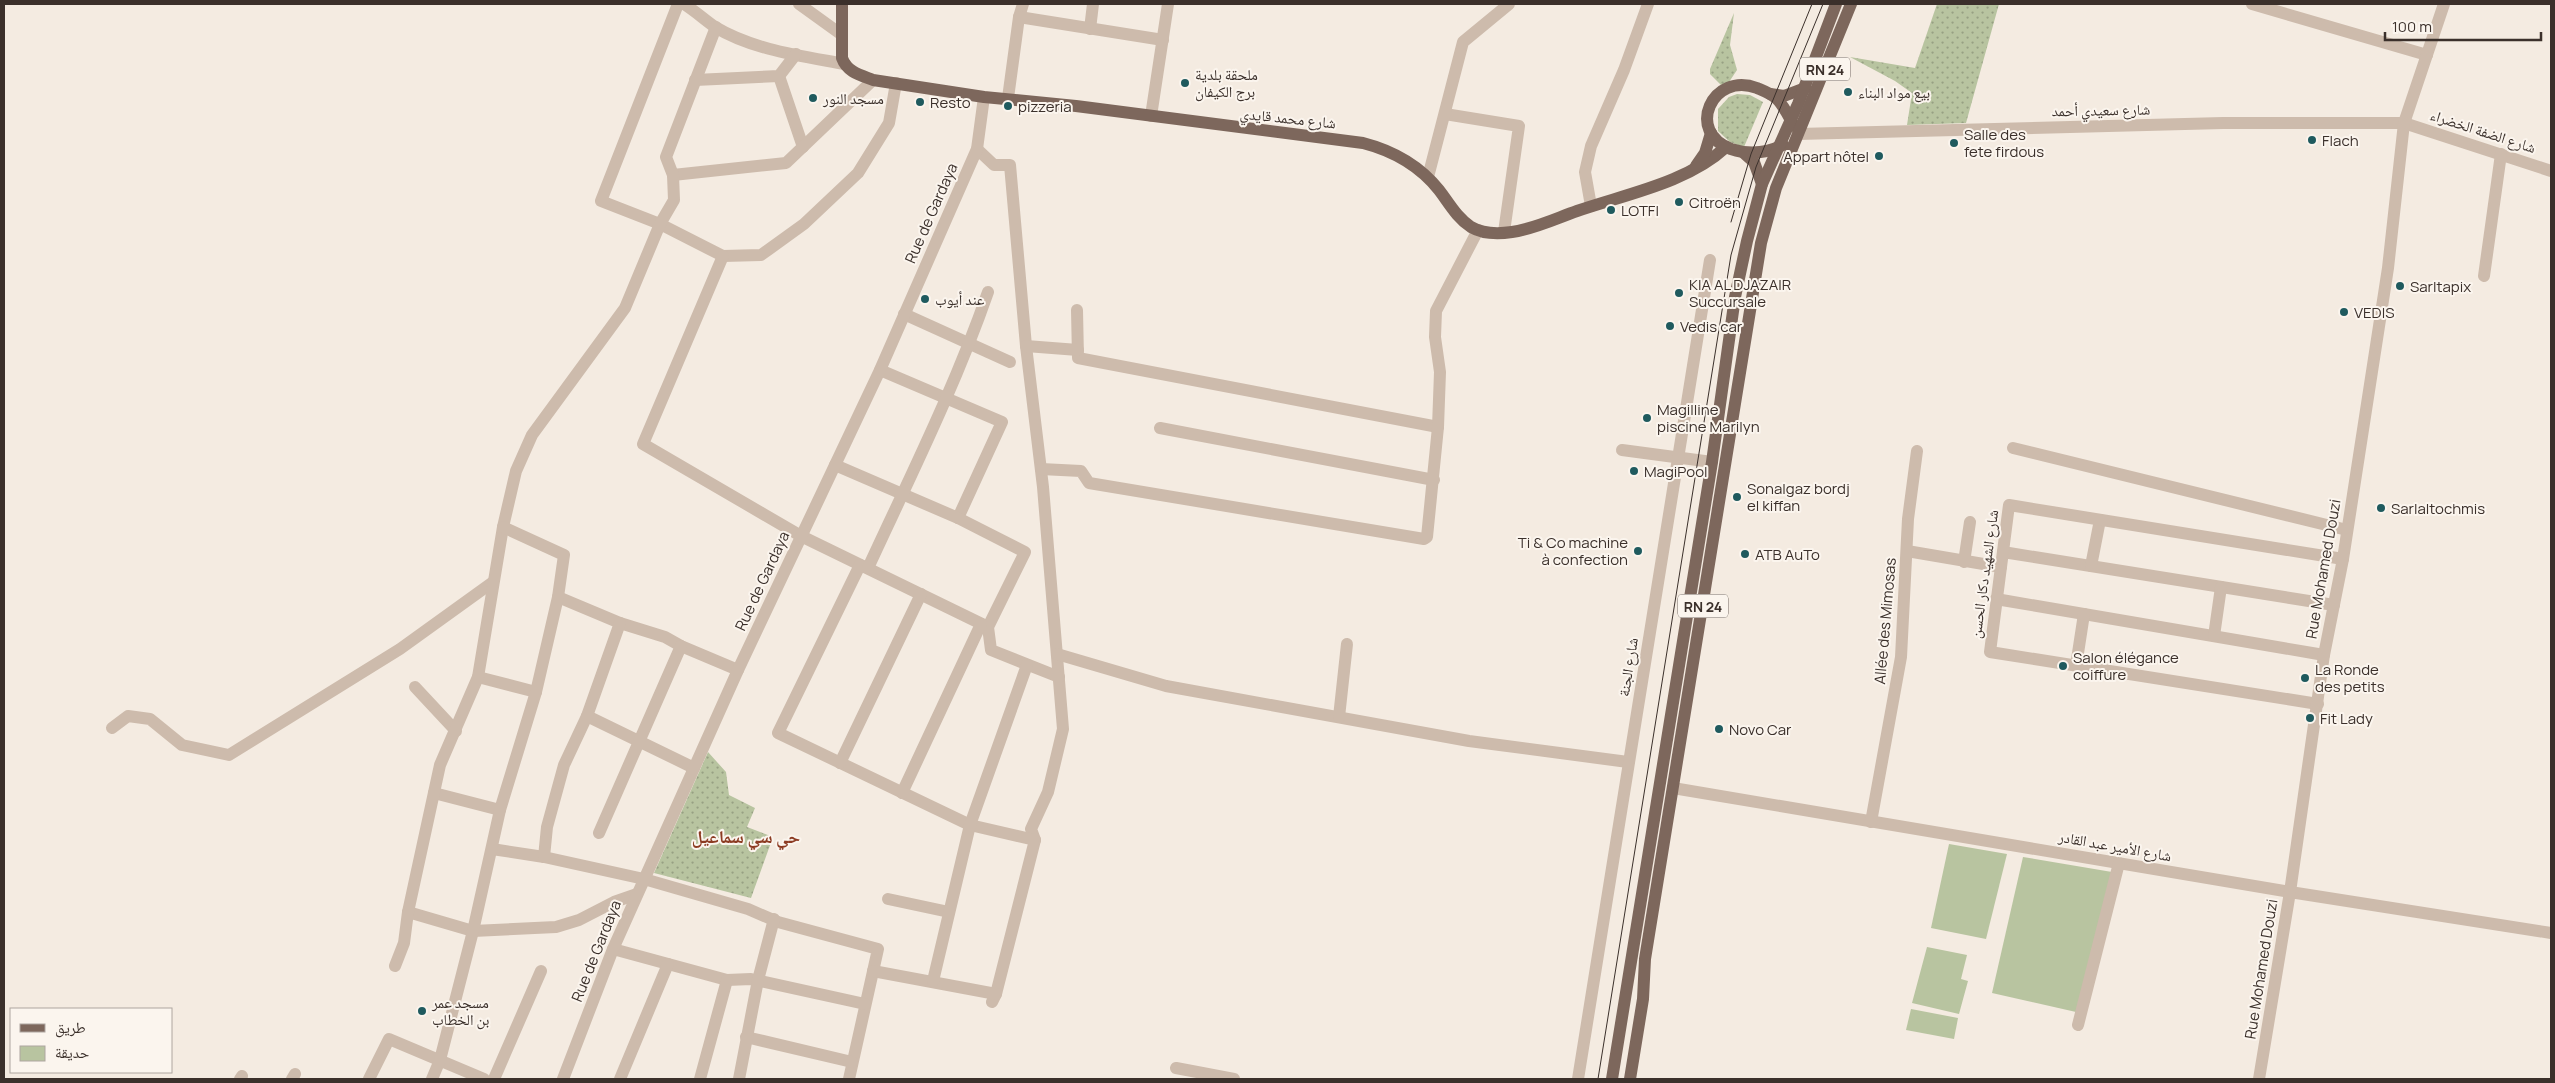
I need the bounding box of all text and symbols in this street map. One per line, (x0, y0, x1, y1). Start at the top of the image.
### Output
scale bar (2385, 10, 2541, 42)
text: 100 m (2392, 16, 2432, 37)
road number: RN 24 (1800, 58, 1850, 80)
place label: ملحقة بلدية برج الكيفان (1195, 64, 1258, 102)
marker: ملحقة بلدية برج الكيفان (1179, 77, 1191, 89)
place label: بيع مواد البناء (1858, 82, 1930, 103)
marker: بيع مواد البناء (1842, 86, 1854, 98)
place label: مسجد النور (822, 88, 884, 109)
marker: مسجد النور (807, 92, 819, 104)
place label: Resto (930, 92, 971, 113)
marker: Resto (914, 96, 926, 108)
place label: pizzeria (1018, 96, 1072, 117)
street label: شارع سعيدي أحمد (2051, 99, 2151, 123)
marker: pizzeria (1002, 100, 1014, 112)
street label: شارع محمد قايدي (1239, 103, 1337, 135)
street label: شارع الضفة الخضراء (2427, 104, 2539, 158)
place label: Salle des fete firdous (1964, 124, 2044, 162)
place label: Flach (2322, 130, 2359, 151)
marker: Flach (2306, 134, 2318, 146)
marker: Salle des fete firdous (1948, 137, 1960, 149)
place label: Appart hôtel (1783, 146, 1869, 167)
marker: Appart hôtel (1873, 150, 1885, 162)
street label: Rue de Gardaya (900, 160, 962, 266)
place label: Citroën (1689, 192, 1741, 213)
marker: Citroën (1673, 196, 1685, 208)
place label: LOTFI (1621, 200, 1659, 221)
marker: LOTFI (1605, 204, 1617, 216)
place label: KIA AL DJAZAIR Succursale (1689, 274, 1791, 312)
place label: Sarltapix (2410, 276, 2471, 297)
marker: Sarltapix (2394, 280, 2406, 292)
marker: KIA AL DJAZAIR Succursale (1673, 287, 1685, 299)
place label: عند أيوب (935, 289, 985, 310)
marker: عند أيوب (919, 293, 931, 305)
place label: VEDIS (2354, 302, 2394, 323)
marker: VEDIS (2338, 306, 2350, 318)
place label: Vedis car (1680, 316, 1743, 337)
marker: Vedis car (1664, 320, 1676, 332)
place label: Magilline piscine Marilyn (1657, 399, 1760, 437)
marker: Magilline piscine Marilyn (1641, 412, 1653, 424)
place label: MagiPool (1644, 461, 1708, 482)
marker: MagiPool (1628, 465, 1640, 477)
place label: Sonalgaz bordj el kiffan (1747, 478, 1850, 516)
marker: Sonalgaz bordj el kiffan (1731, 491, 1743, 503)
street label: Rue Mohamed Douzi (2300, 498, 2346, 640)
place label: Sarlaltochmis (2391, 498, 2485, 519)
marker: Sarlaltochmis (2375, 502, 2387, 514)
street label: شارع الشهيد دكار الحسن (1965, 508, 2003, 640)
street label: Rue de Gardaya (730, 528, 794, 634)
place label: Ti & Co machine à confection (1518, 532, 1628, 570)
place label: ATB AuTo (1755, 544, 1820, 565)
marker: Ti & Co machine à confection (1632, 545, 1644, 557)
marker: ATB AuTo (1739, 548, 1751, 560)
street label: Allée des Mimosas (1869, 557, 1901, 685)
road number: RN 24 (1678, 594, 1728, 618)
street label: شارع الجنة (1613, 636, 1643, 698)
place label: Salon élégance coiffure (2073, 647, 2179, 685)
place label: La Ronde des petits (2315, 659, 2385, 697)
marker: Salon élégance coiffure (2057, 660, 2069, 672)
marker: La Ronde des petits (2299, 672, 2311, 684)
place label: Fit Lady (2320, 708, 2373, 729)
marker: Fit Lady (2304, 712, 2316, 724)
place label: Novo Car (1729, 719, 1792, 740)
marker: Novo Car (1713, 723, 1725, 735)
district label: حي سي سماعيل (692, 824, 801, 851)
street label: شارع الأمير عبد القادر (2056, 826, 2173, 866)
street label: Rue de Gardaya (566, 897, 626, 1005)
street label: Rue Mohamed Douzi (2240, 897, 2282, 1041)
place label: مسجد عمر بن الخطاب (431, 992, 489, 1030)
marker: مسجد عمر بن الخطاب (416, 1005, 428, 1017)
legend (10, 1008, 172, 1073)
text: طريق (55, 1017, 86, 1038)
text: حديقة (55, 1042, 90, 1063)

